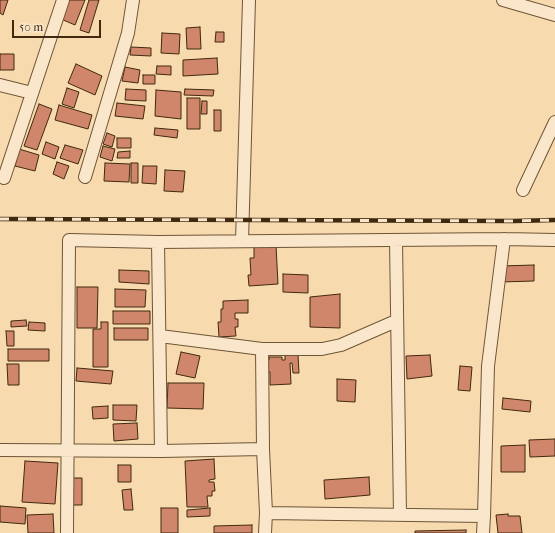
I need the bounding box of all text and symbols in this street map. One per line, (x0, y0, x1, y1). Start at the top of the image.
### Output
scale bar (14, 12, 103, 38)
text: 50 m (19, 20, 43, 34)

